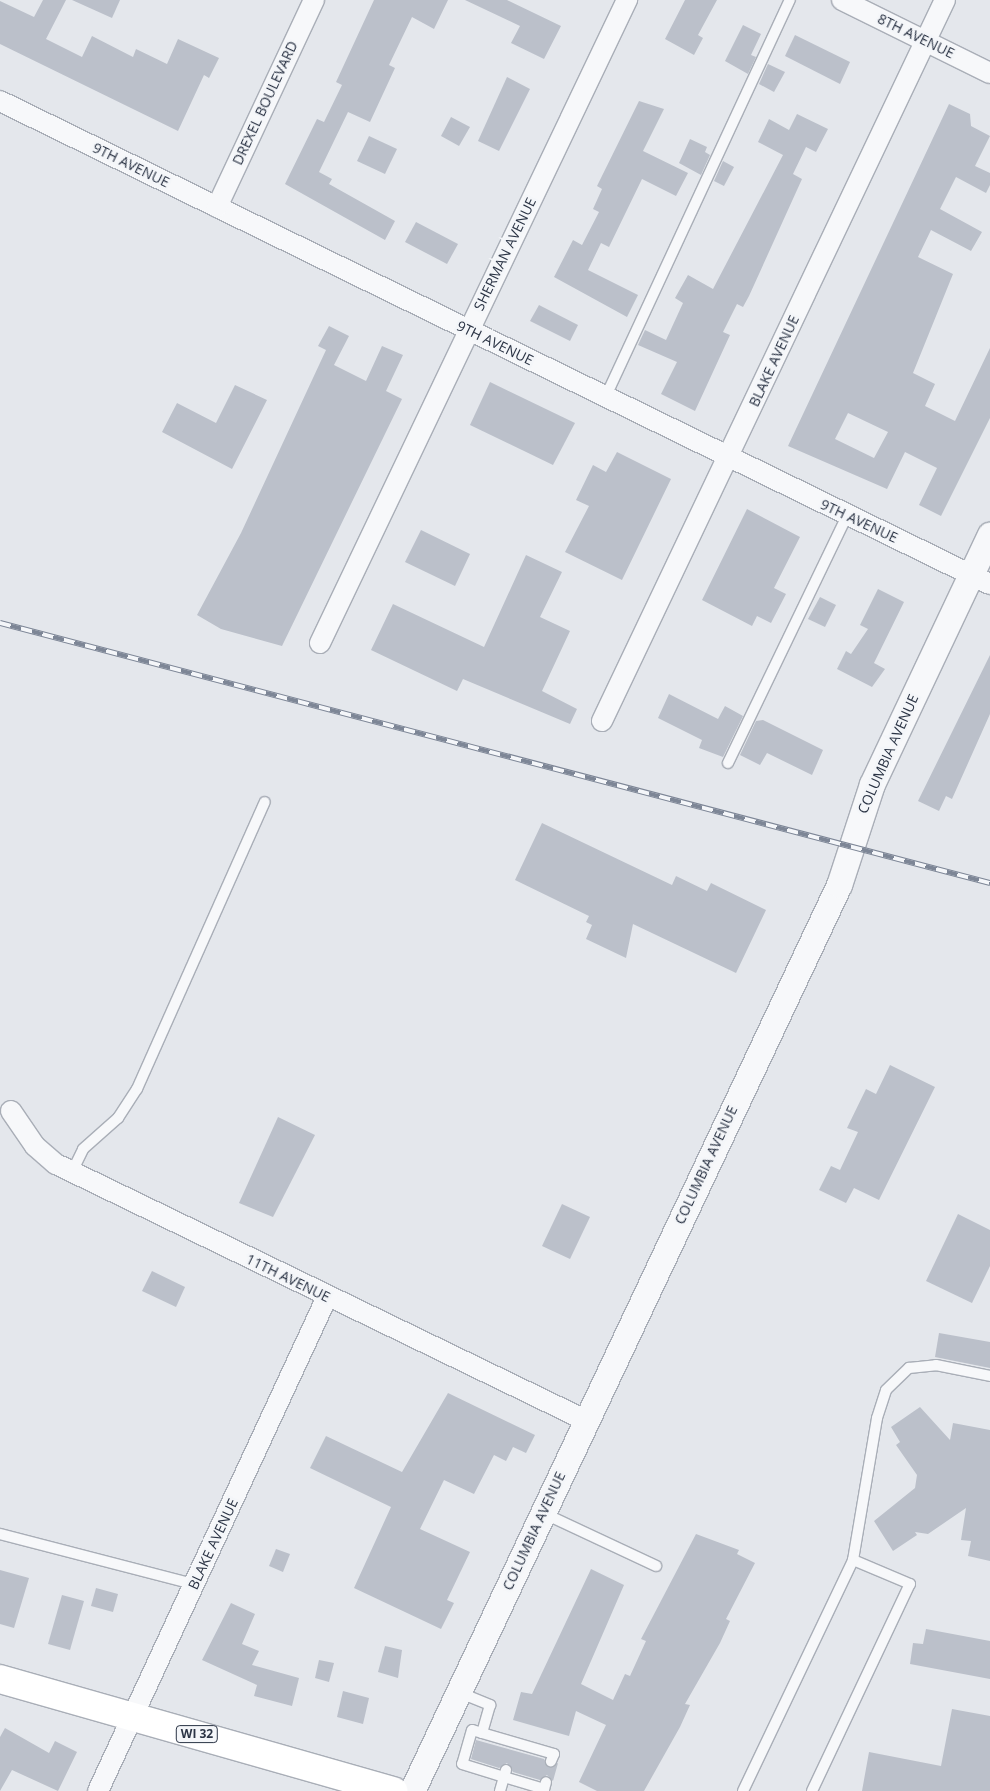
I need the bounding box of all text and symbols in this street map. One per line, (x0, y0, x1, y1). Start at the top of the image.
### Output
street label: 8TH AVENUE (875, 10, 957, 62)
street label: DREXEL BOULEVARD (229, 38, 301, 168)
street label: 9TH AVENUE (90, 139, 172, 191)
street label: SHERMAN AVENUE (470, 195, 540, 313)
street label: BLAKE AVENUE (746, 313, 802, 409)
street label: 9TH AVENUE (454, 317, 536, 369)
street label: 9TH AVENUE (818, 496, 900, 546)
street label: COLUMBIA AVENUE (854, 692, 922, 816)
street label: COLUMBIA AVENUE (671, 1103, 741, 1227)
street label: 11TH AVENUE (243, 1250, 333, 1306)
street label: COLUMBIA AVENUE (499, 1469, 569, 1593)
street label: BLAKE AVENUE (185, 1496, 241, 1592)
road number: WI 32 (176, 1725, 218, 1744)

